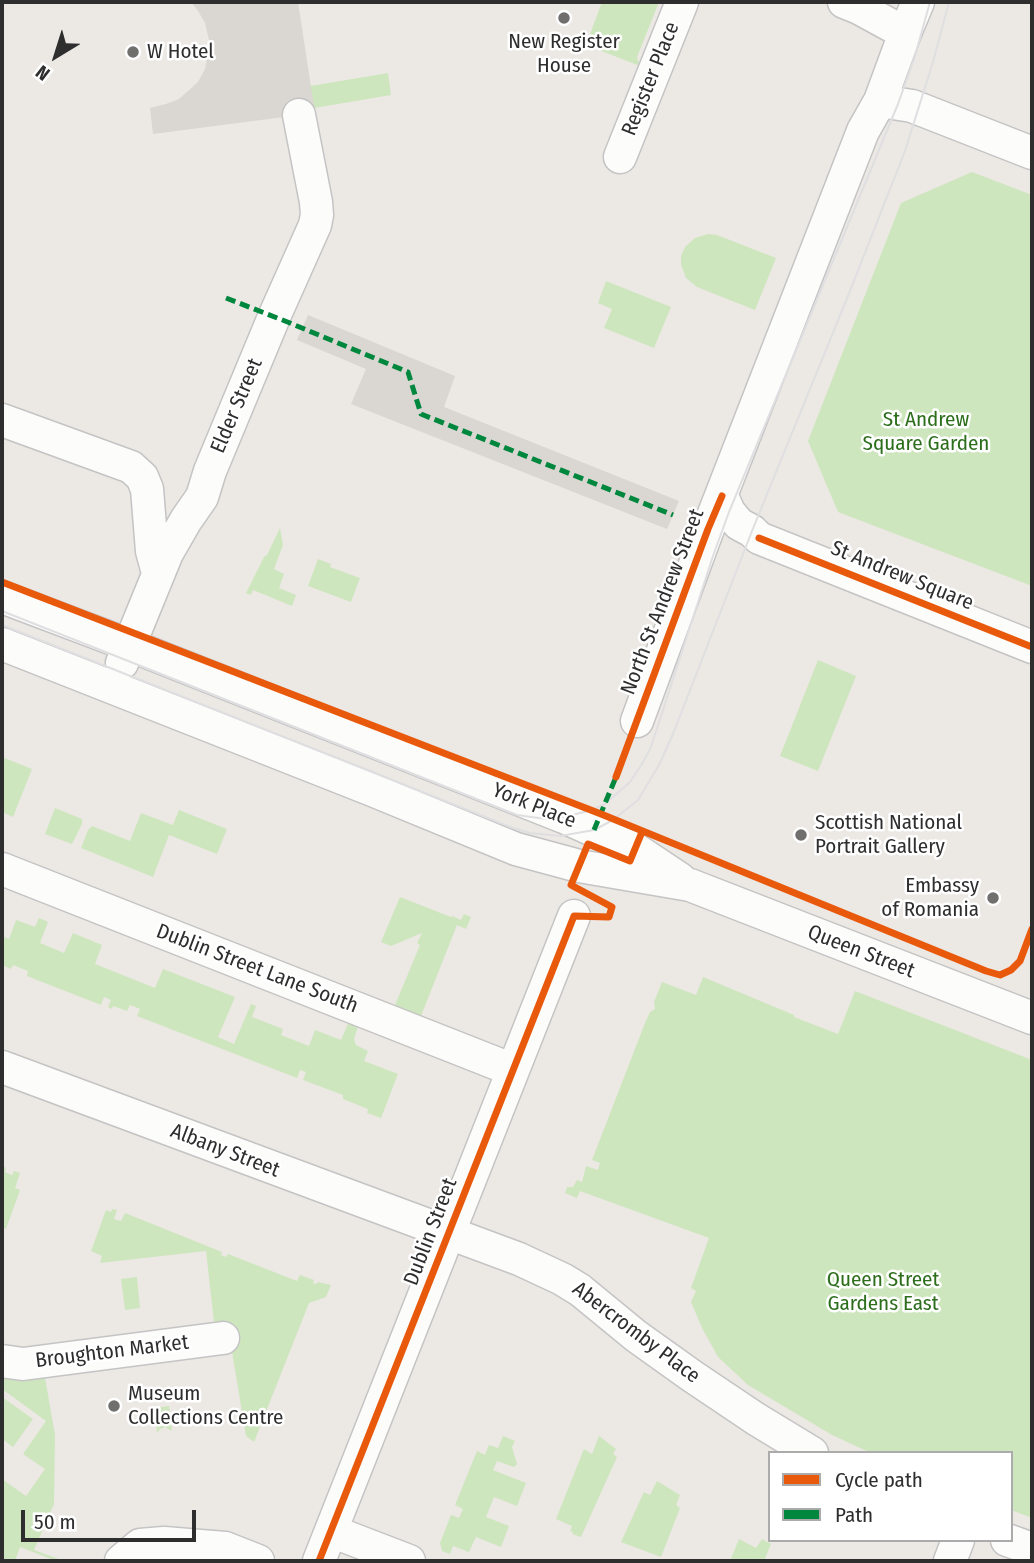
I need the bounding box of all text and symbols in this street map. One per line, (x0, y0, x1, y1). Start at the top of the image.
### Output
marker: New Register House (556, 10, 572, 26)
street label: Register Place (617, 19, 685, 139)
north arrow (21, 21, 91, 91)
place label: New Register House (508, 29, 620, 79)
place label: W Hotel (147, 39, 214, 65)
marker: W Hotel (125, 44, 141, 60)
text: N (31, 60, 54, 86)
street label: Elder Street (206, 355, 268, 457)
park label: St Andrew Square Garden (863, 407, 989, 457)
street label: North St Andrew Street (616, 506, 710, 698)
street label: St Andrew Square (827, 536, 977, 616)
street label: York Place (489, 778, 579, 834)
place label: Scottish National Portrait Gallery (815, 810, 962, 860)
marker: Scottish National Portrait Gallery (793, 827, 809, 843)
place label: Embassy of Romania (881, 873, 979, 923)
marker: Embassy of Romania (985, 890, 1001, 906)
street label: Dublin Street Lane South (153, 919, 361, 1019)
street label: Queen Street (804, 920, 918, 984)
street label: Albany Street (167, 1119, 283, 1183)
street label: Dublin Street (399, 1175, 463, 1289)
park label: Queen Street Gardens East (827, 1267, 939, 1317)
street label: Abercromby Place (567, 1277, 705, 1389)
street label: Broughton Market (34, 1330, 190, 1374)
place label: Museum Collections Centre (128, 1381, 283, 1431)
marker: Museum Collections Centre (106, 1398, 122, 1414)
legend (768, 1451, 1013, 1542)
text: Cycle path (835, 1467, 923, 1493)
scale bar (24, 1496, 200, 1540)
text: Path (835, 1502, 873, 1528)
text: 50 m (34, 1509, 76, 1535)

